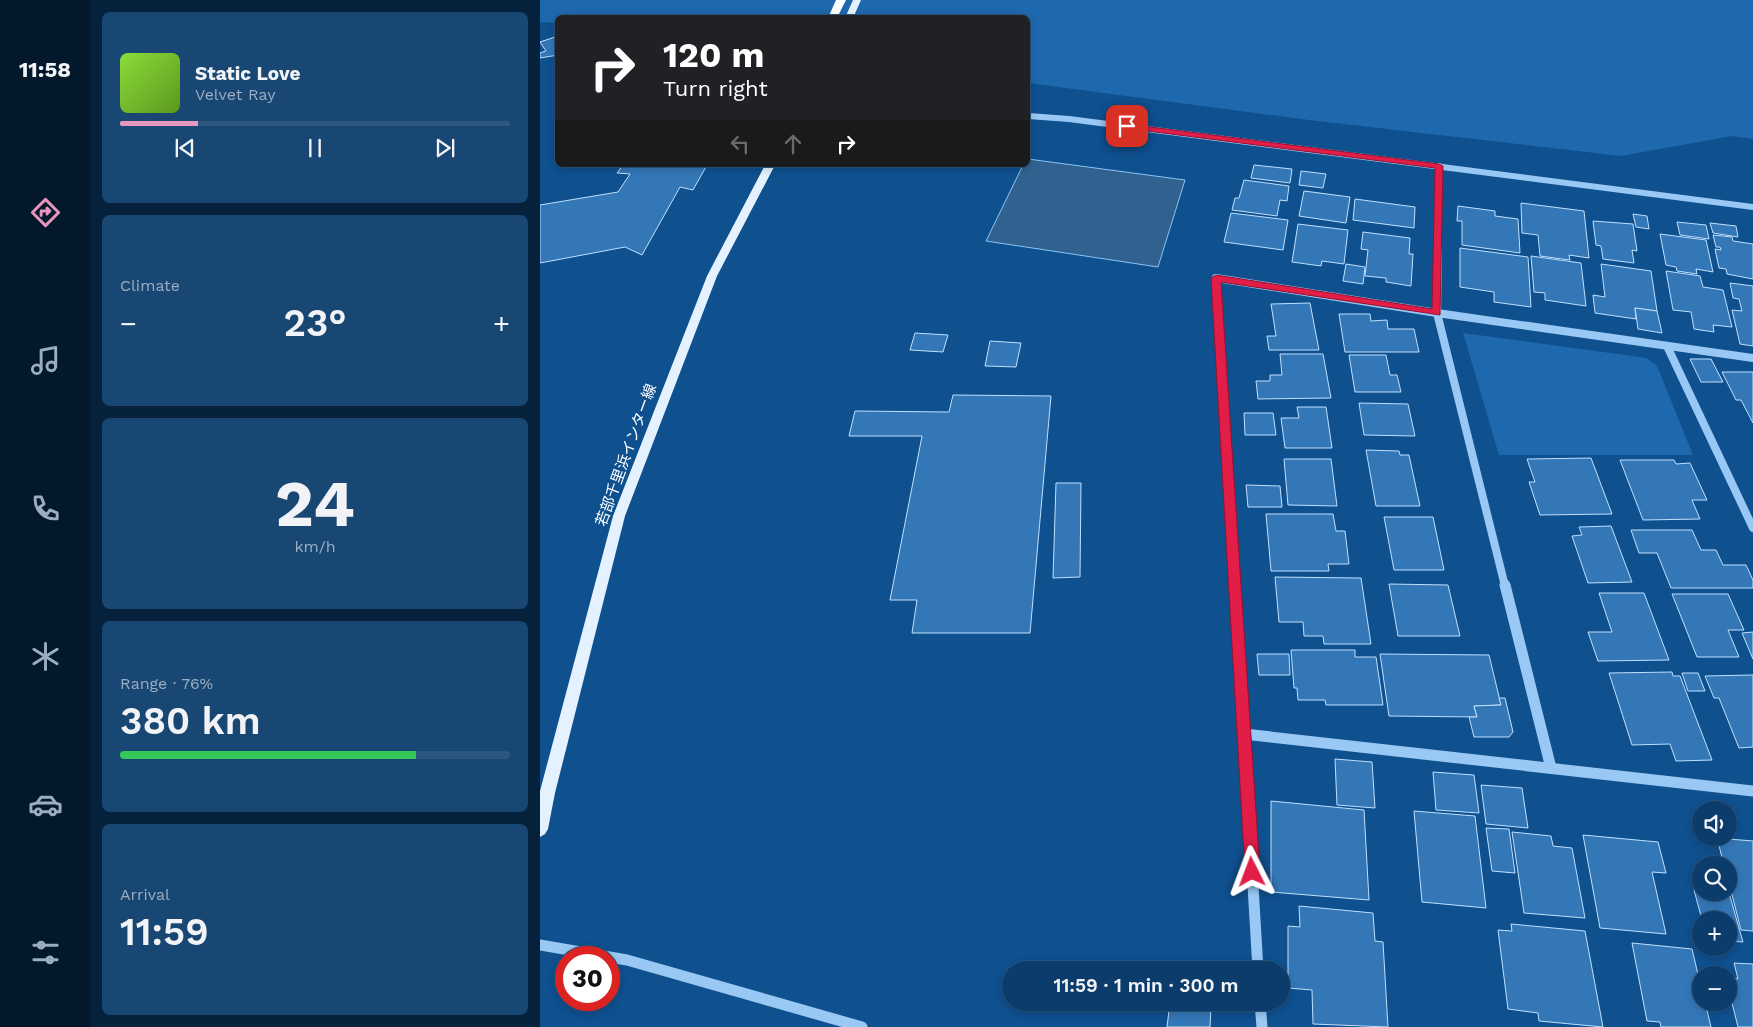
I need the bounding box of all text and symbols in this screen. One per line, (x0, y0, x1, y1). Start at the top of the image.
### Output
text: 120 m (663, 34, 764, 76)
icon: right (580, 35, 645, 100)
text: 11:58 (19, 57, 71, 82)
text: Static Love (195, 62, 300, 85)
text: Turn right (663, 76, 768, 101)
text: Velvet Ray (195, 85, 275, 104)
pin (1106, 105, 1148, 147)
icon: arrive (1113, 112, 1141, 140)
icon: left (726, 130, 754, 158)
icon: ahead (779, 130, 807, 158)
icon: right (832, 130, 860, 158)
icon: previous (171, 134, 199, 162)
icon: pause (301, 134, 329, 162)
icon: next (431, 134, 459, 162)
icon: directions (28, 195, 63, 230)
text: Climate (120, 276, 180, 295)
text: 23° (283, 301, 347, 345)
text: − (120, 307, 137, 340)
text: + (493, 307, 510, 340)
icon: music (28, 343, 63, 378)
street label: 若部千里浜インター線 (592, 381, 660, 529)
text: 24 (275, 466, 355, 542)
icon: phone (28, 491, 63, 526)
text: km/h (294, 537, 336, 556)
icon: climate (28, 639, 63, 674)
text: Range · 76% (120, 674, 213, 693)
text: 380 km (120, 699, 261, 743)
icon: car (28, 787, 63, 822)
map controls (1692, 801, 1737, 1011)
button: sound (1692, 801, 1737, 846)
position arrow (1225, 845, 1277, 897)
button: search (1692, 856, 1737, 901)
text: Arrival (120, 885, 170, 904)
text: 11:59 (120, 910, 209, 954)
button: + (1692, 911, 1737, 956)
icon: filters (28, 935, 63, 970)
speed limit sign: 30 (555, 946, 620, 1011)
button: − (1692, 966, 1737, 1011)
text: 11:59 · 1 min · 300 m (1054, 974, 1238, 997)

